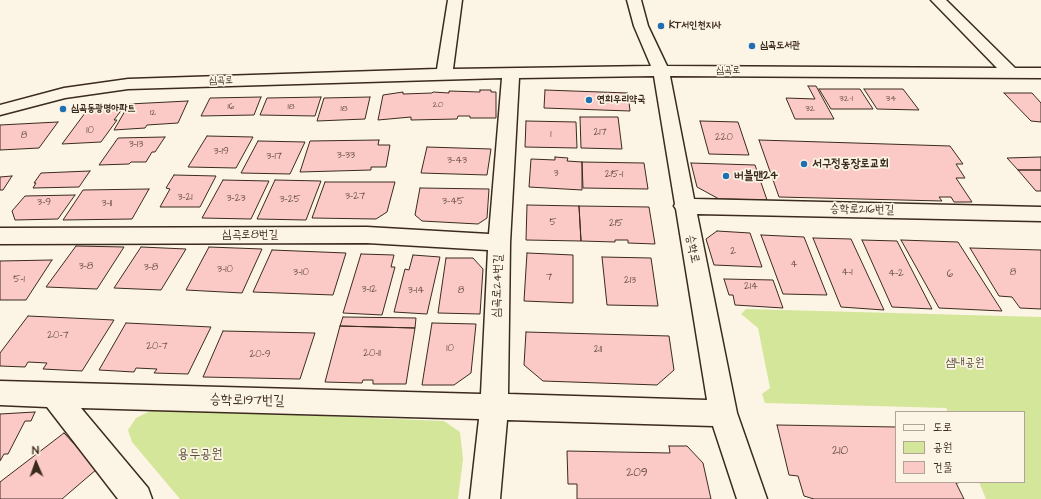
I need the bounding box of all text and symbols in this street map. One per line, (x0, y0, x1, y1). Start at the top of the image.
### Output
place label: KT서인천지사 (669, 20, 722, 32)
marker: KT서인천지사 (656, 21, 666, 31)
place label: 심곡도서관 (760, 40, 800, 52)
marker: 심곡도서관 (747, 41, 757, 51)
street label: 심곡로 (716, 65, 740, 77)
street label: 심곡로 (209, 75, 233, 87)
place label: 연희우리약국 (597, 94, 645, 106)
house number: 32-1 (839, 94, 853, 104)
house number: 34 (886, 94, 896, 104)
marker: 연희우리약국 (584, 95, 594, 105)
house number: 20 (433, 100, 443, 110)
house number: 16 (228, 102, 234, 112)
house number: 18 (288, 102, 294, 112)
place label: 심곡동광명아파트 (71, 103, 135, 115)
marker: 심곡동광명아파트 (58, 104, 68, 114)
house number: 18 (341, 104, 347, 114)
house number: 32 (805, 104, 815, 114)
house number: 12 (150, 108, 156, 118)
house number: 10 (86, 125, 94, 137)
house number: 217 (593, 127, 607, 139)
house number: 1 (550, 129, 552, 141)
house number: 8 (21, 130, 27, 142)
house number: 220 (715, 132, 733, 144)
house number: 3-13 (129, 139, 143, 151)
house number: 3-19 (213, 146, 229, 158)
house number: 3-33 (337, 150, 355, 162)
house number: 3-17 (266, 151, 282, 163)
house number: 3-43 (447, 155, 467, 167)
place label: 서구정동장로교회 (812, 157, 889, 171)
marker: 서구정동장로교회 (799, 159, 809, 169)
house number: 3 (553, 168, 559, 180)
house number: 215-1 (605, 169, 623, 181)
place label: 버블맨24 (734, 169, 778, 183)
marker: 버블맨24 (721, 171, 731, 181)
house number: 3-27 (345, 191, 365, 203)
house number: 3-21 (177, 192, 193, 204)
house number: 3-23 (226, 193, 246, 205)
house number: 3-25 (280, 194, 300, 206)
house number: 3-45 (442, 196, 464, 208)
house number: 3-9 (37, 197, 51, 209)
house number: 3-11 (102, 198, 112, 210)
street label: 승학로216번길 (830, 202, 894, 218)
house number: 5 (549, 217, 557, 229)
house number: 215 (609, 218, 623, 230)
street label: 심곡로8번길 (222, 228, 278, 242)
street label: 승학로 (682, 233, 702, 265)
house number: 2 (730, 246, 736, 258)
street label: 심곡로24번길 (490, 254, 506, 318)
house number: 4 (791, 259, 797, 271)
house number: 3-8 (79, 261, 93, 273)
house number: 3-8 (144, 262, 158, 274)
house number: 3-10 (217, 264, 233, 276)
house number: 3-10 (293, 267, 309, 279)
house number: 4-1 (841, 267, 853, 279)
house number: 8 (1010, 267, 1016, 279)
house number: 4-2 (888, 268, 904, 280)
house number: 6 (947, 269, 953, 281)
house number: 7 (546, 272, 552, 284)
house number: 5-1 (13, 274, 25, 286)
house number: 213 (624, 275, 636, 287)
house number: 214 (744, 281, 758, 293)
house number: 3-12 (361, 284, 377, 296)
house number: 3-14 (408, 285, 424, 297)
house number: 8 (458, 285, 464, 297)
house number: 20-7 (47, 330, 69, 342)
house number: 20-7 (146, 341, 168, 353)
house number: 10 (446, 343, 454, 355)
house number: 211 (594, 344, 602, 356)
house number: 20-11 (363, 348, 381, 360)
house number: 20-9 (250, 349, 270, 361)
park label: 샘내공원 (946, 356, 984, 370)
street label: 승학로197번길 (210, 392, 284, 410)
legend (895, 411, 1025, 483)
text: 도로 (933, 419, 952, 436)
text: 공원 (933, 439, 952, 456)
north arrow (16, 443, 56, 483)
text: N (32, 443, 39, 458)
house number: 210 (832, 444, 848, 458)
park label: 용두공원 (177, 447, 223, 463)
text: 건물 (933, 459, 952, 476)
house number: 209 (626, 466, 648, 480)

